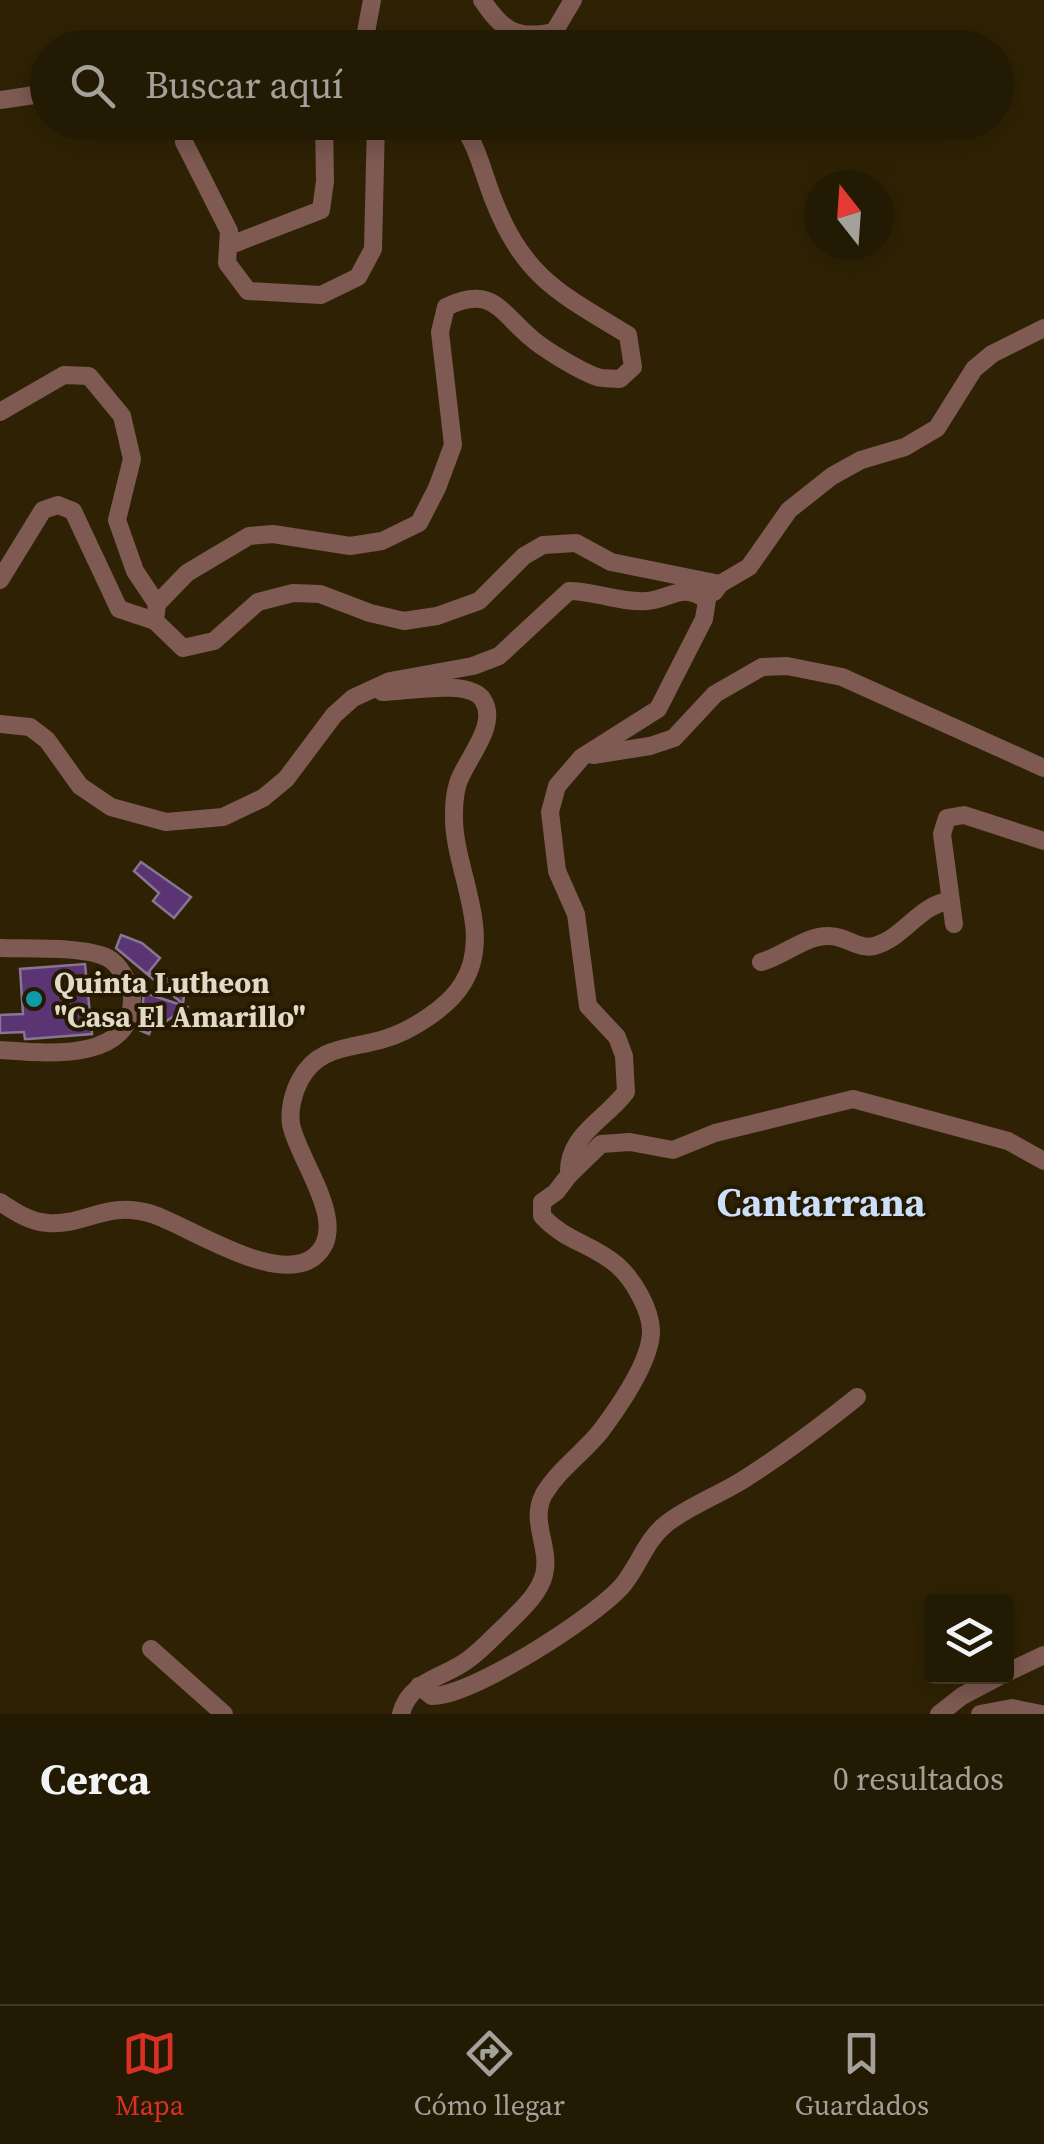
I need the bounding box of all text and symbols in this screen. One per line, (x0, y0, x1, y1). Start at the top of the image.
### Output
search box (30, 30, 1014, 140)
icon: search (65, 58, 120, 113)
text: Buscar aquí (145, 59, 343, 111)
north arrow (804, 170, 894, 260)
place label: Quinta Lutheon "Casa El Amarillo" (54, 962, 306, 1037)
marker: Quinta Lutheon "Casa El Amarillo" (23, 988, 45, 1010)
district label: Cantarrana (716, 1175, 926, 1229)
map controls (924, 1594, 1014, 1684)
button: layers (924, 1594, 1014, 1684)
text: Cerca (40, 1750, 150, 1808)
text: 0 resultados (833, 1757, 1004, 1801)
tab: Mapa (115, 2026, 184, 2124)
tab: Cómo llegar (414, 2026, 565, 2124)
tab: Guardados (795, 2026, 929, 2124)

